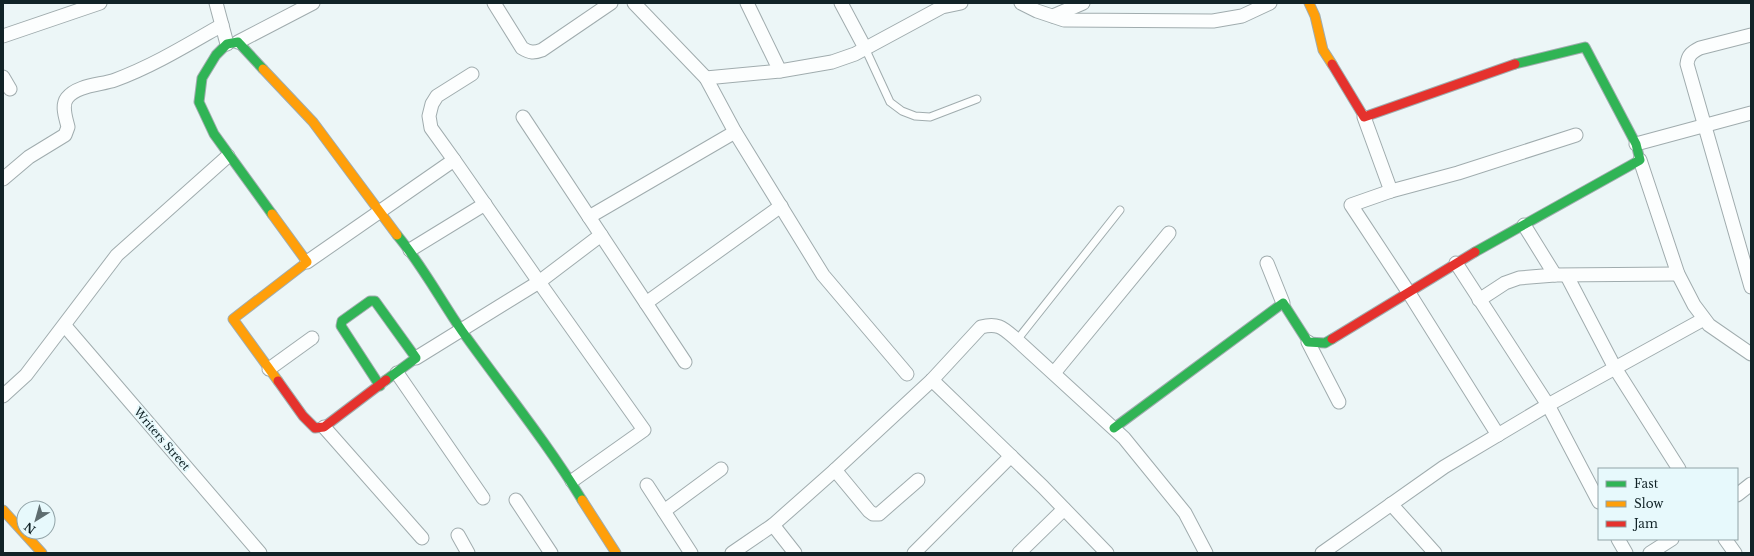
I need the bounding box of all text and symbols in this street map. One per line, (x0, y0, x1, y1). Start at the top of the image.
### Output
street label: Writers Street (130, 404, 194, 474)
legend (1598, 468, 1738, 540)
text: Fast (1634, 476, 1659, 491)
text: Slow (1634, 496, 1664, 511)
north arrow (16, 500, 56, 540)
text: Jam (1632, 516, 1658, 531)
text: N (21, 519, 38, 537)

